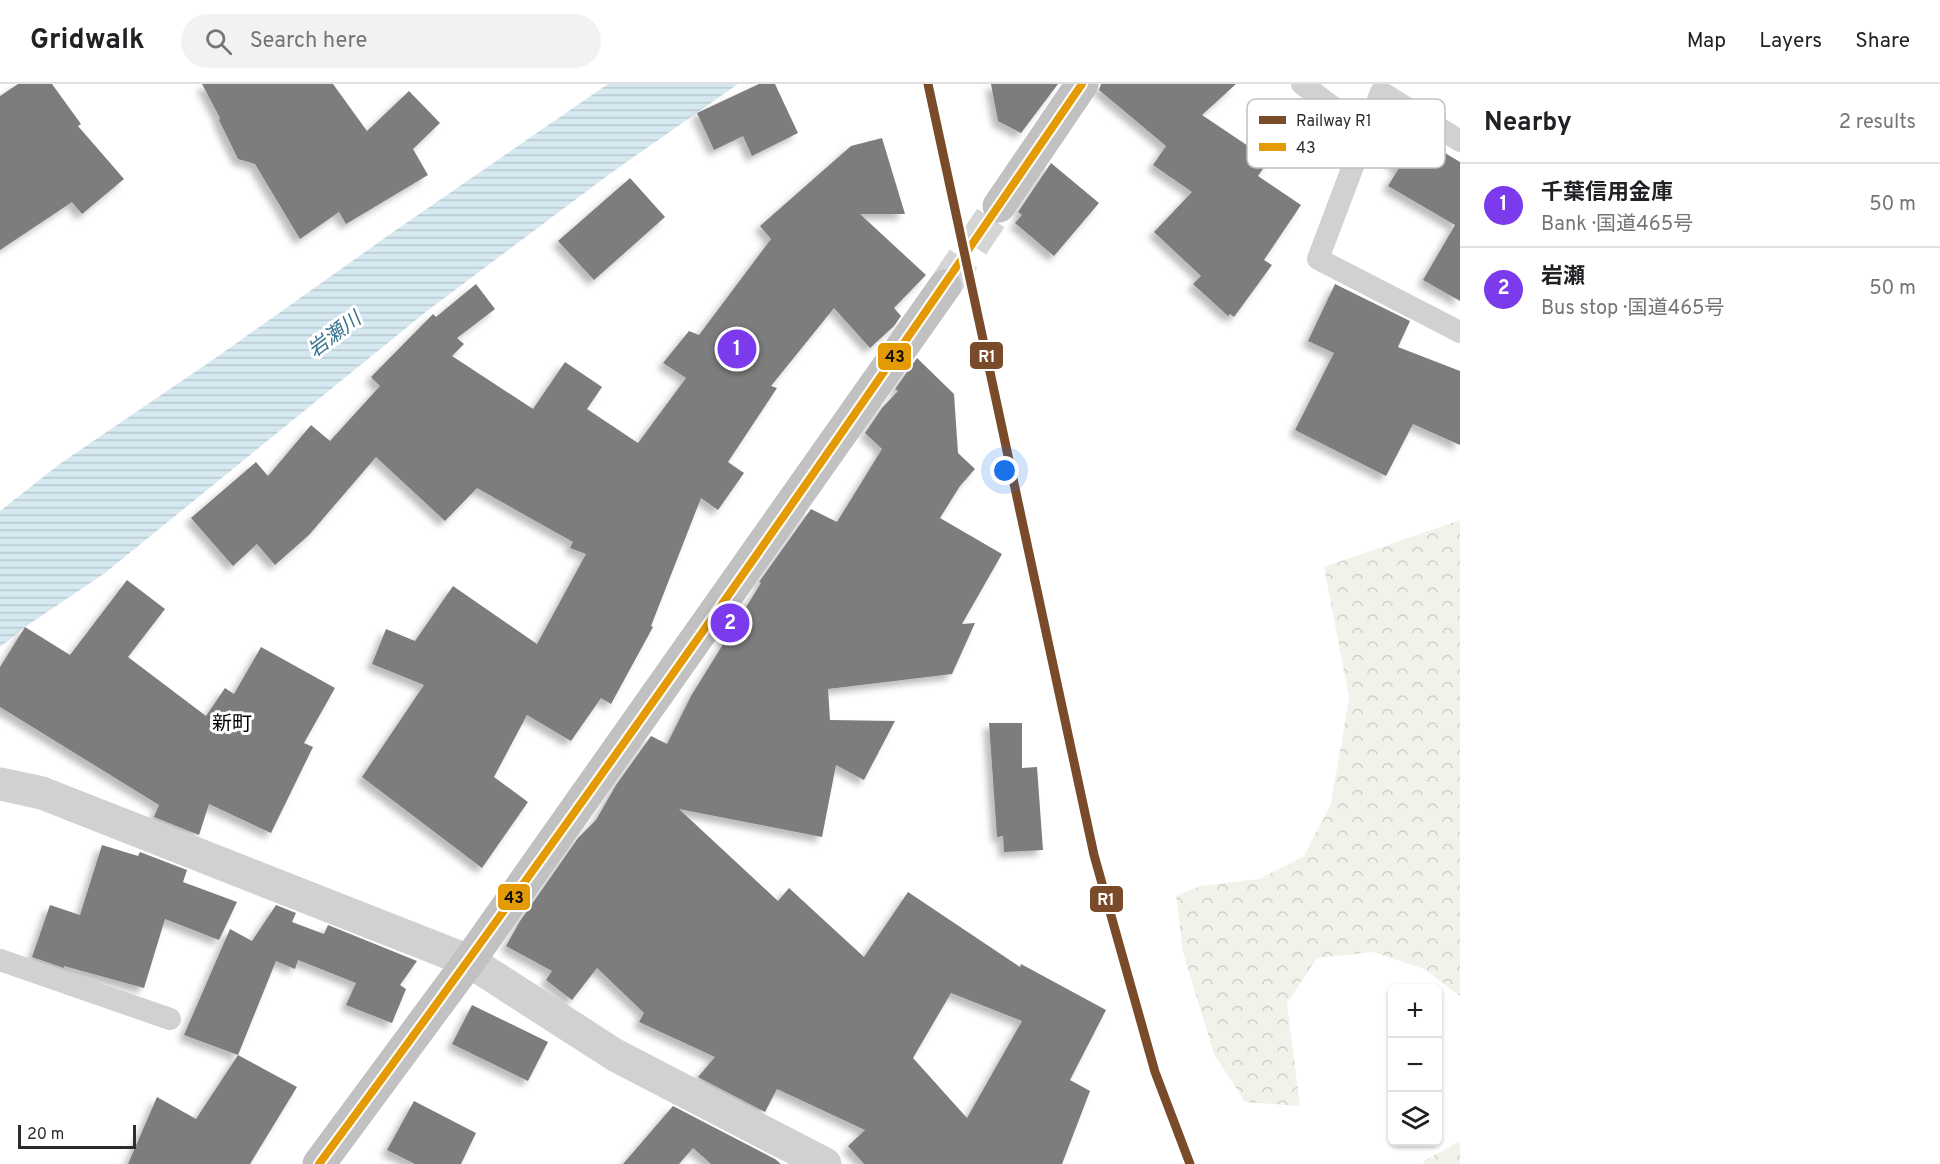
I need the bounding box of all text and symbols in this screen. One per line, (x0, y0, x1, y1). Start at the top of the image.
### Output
search box (181, 14, 601, 68)
text: Gridwalk (30, 23, 145, 59)
icon: search (202, 25, 235, 58)
text: Search here (250, 28, 367, 55)
text: Map (1687, 28, 1726, 55)
text: Layers (1759, 28, 1822, 55)
text: Share (1855, 28, 1910, 55)
legend (1247, 99, 1445, 168)
text: Nearby (1484, 107, 1572, 140)
text: 2 results (1839, 110, 1916, 136)
text: Railway R1 (1296, 112, 1372, 132)
text: 43 (1296, 139, 1316, 159)
text: 千葉信用金庫 (1541, 180, 1673, 207)
text: 1 (1500, 192, 1508, 218)
text: 50 m (1869, 192, 1916, 218)
text: Bank · 国道465号 (1541, 212, 1693, 238)
text: 岩瀬 (1541, 264, 1585, 291)
text: 2 (1497, 276, 1510, 302)
text: 50 m (1869, 276, 1916, 302)
text: Bus stop · 国道465号 (1541, 296, 1725, 322)
water label: 岩瀬川 (303, 306, 369, 364)
pin: 1 (718, 326, 756, 372)
line badge: R1 (969, 341, 1004, 370)
line badge: 43 (877, 342, 912, 371)
text: 43 (885, 348, 905, 368)
text: R1 (978, 348, 996, 368)
your location (990, 456, 1019, 485)
pin: 2 (710, 600, 750, 646)
district label: 新町 (212, 712, 252, 738)
line badge: 43 (497, 883, 531, 911)
line badge: R1 (1089, 885, 1124, 913)
text: 43 (504, 889, 524, 909)
text: R1 (1097, 891, 1115, 911)
map controls (1388, 984, 1442, 1146)
button: + (1388, 984, 1442, 1038)
button: − (1388, 1038, 1442, 1092)
button: layers (1388, 1092, 1442, 1146)
scale bar (18, 1122, 136, 1150)
text: 20 m (27, 1125, 64, 1145)

